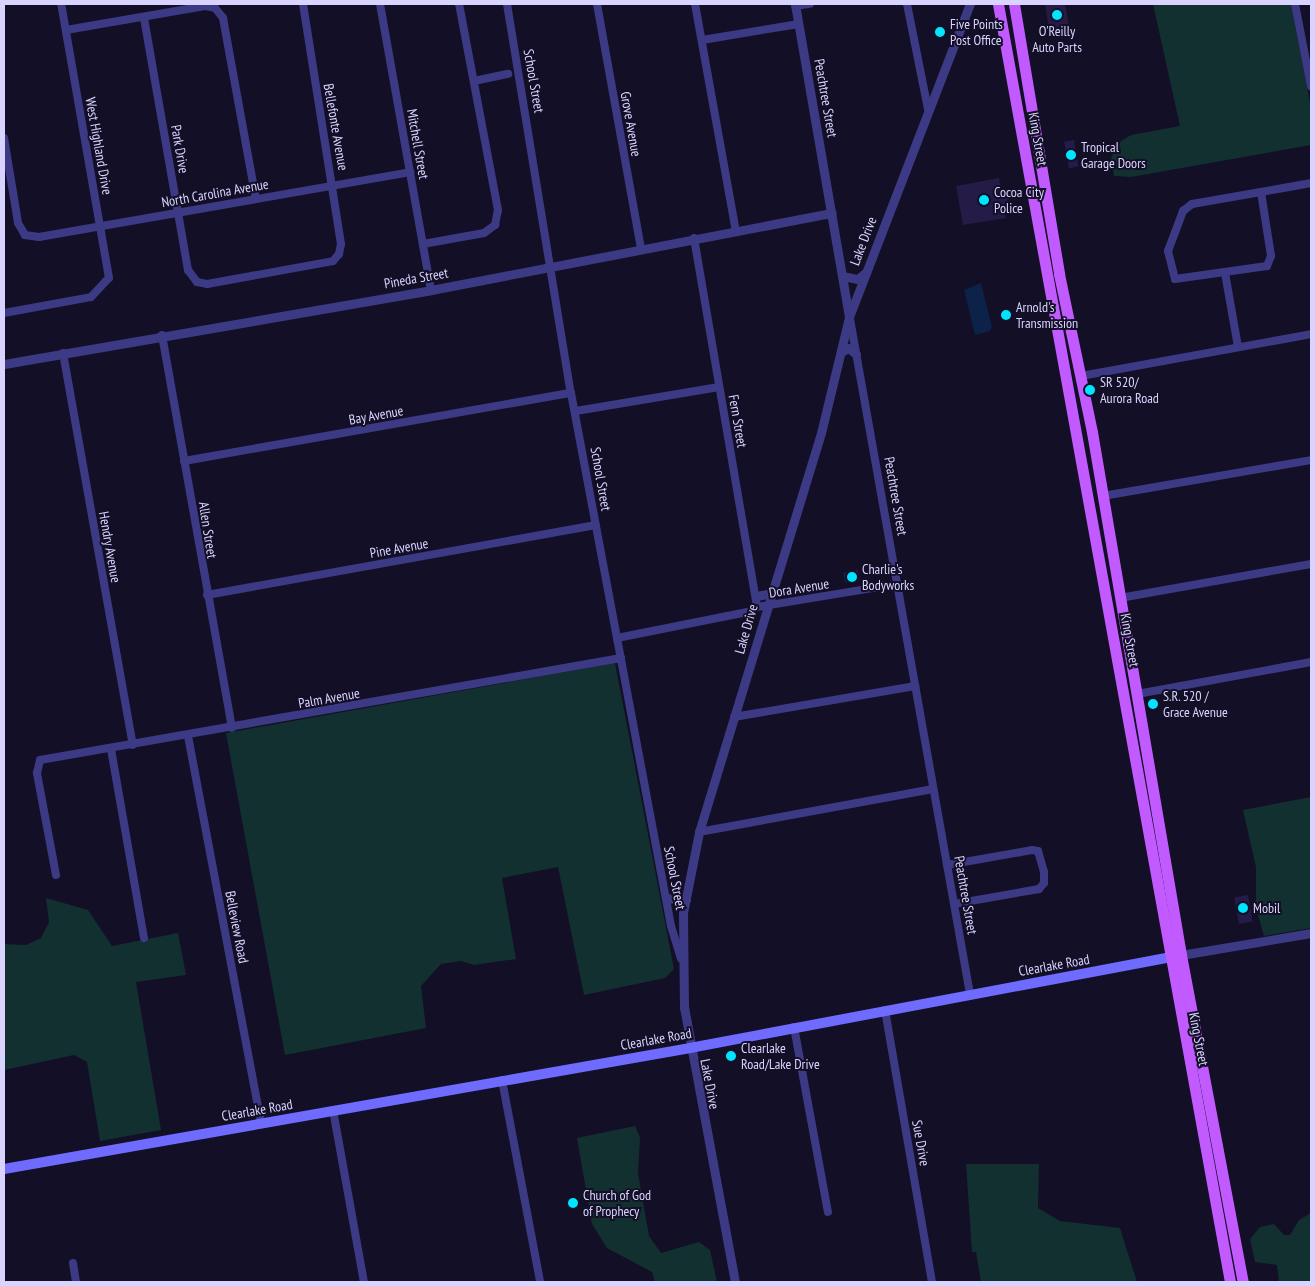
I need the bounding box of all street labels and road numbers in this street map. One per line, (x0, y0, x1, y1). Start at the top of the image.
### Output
street label: School Street (520, 48, 548, 114)
street label: Peachtree Street (811, 57, 841, 139)
street label: Bellefonte Avenue (320, 82, 352, 172)
street label: Grove Avenue (617, 90, 645, 158)
street label: West Highland Drive (82, 96, 116, 196)
street label: Mitchell Street (404, 108, 432, 180)
street label: King Street (1025, 111, 1051, 167)
street label: Park Drive (167, 123, 193, 175)
street label: North Carolina Avenue (160, 175, 270, 211)
street label: Lake Drive (846, 214, 880, 268)
street label: Pineda Street (383, 264, 449, 292)
street label: Fern Street (725, 393, 751, 449)
street label: Bay Avenue (347, 402, 405, 428)
street label: School Street (587, 446, 615, 512)
street label: Peachtree Street (881, 455, 911, 537)
street label: Allen Street (195, 501, 221, 559)
street label: Hendry Avenue (95, 510, 125, 584)
street label: Pine Avenue (368, 535, 430, 561)
street label: Dora Avenue (767, 575, 831, 601)
street label: Lake Drive (731, 602, 761, 656)
street label: King Street (1117, 612, 1143, 668)
street label: Palm Avenue (297, 684, 361, 712)
street label: School Street (661, 845, 689, 911)
street label: Peachtree Street (951, 854, 981, 936)
street label: Belleview Road (222, 889, 252, 965)
street label: Clearlake Road (1017, 951, 1091, 979)
street label: King Street (1186, 1011, 1212, 1067)
street label: Clearlake Road (619, 1025, 693, 1053)
street label: Lake Drive (697, 1058, 723, 1110)
street label: Clearlake Road (220, 1096, 294, 1124)
street label: Sue Drive (909, 1119, 933, 1167)

